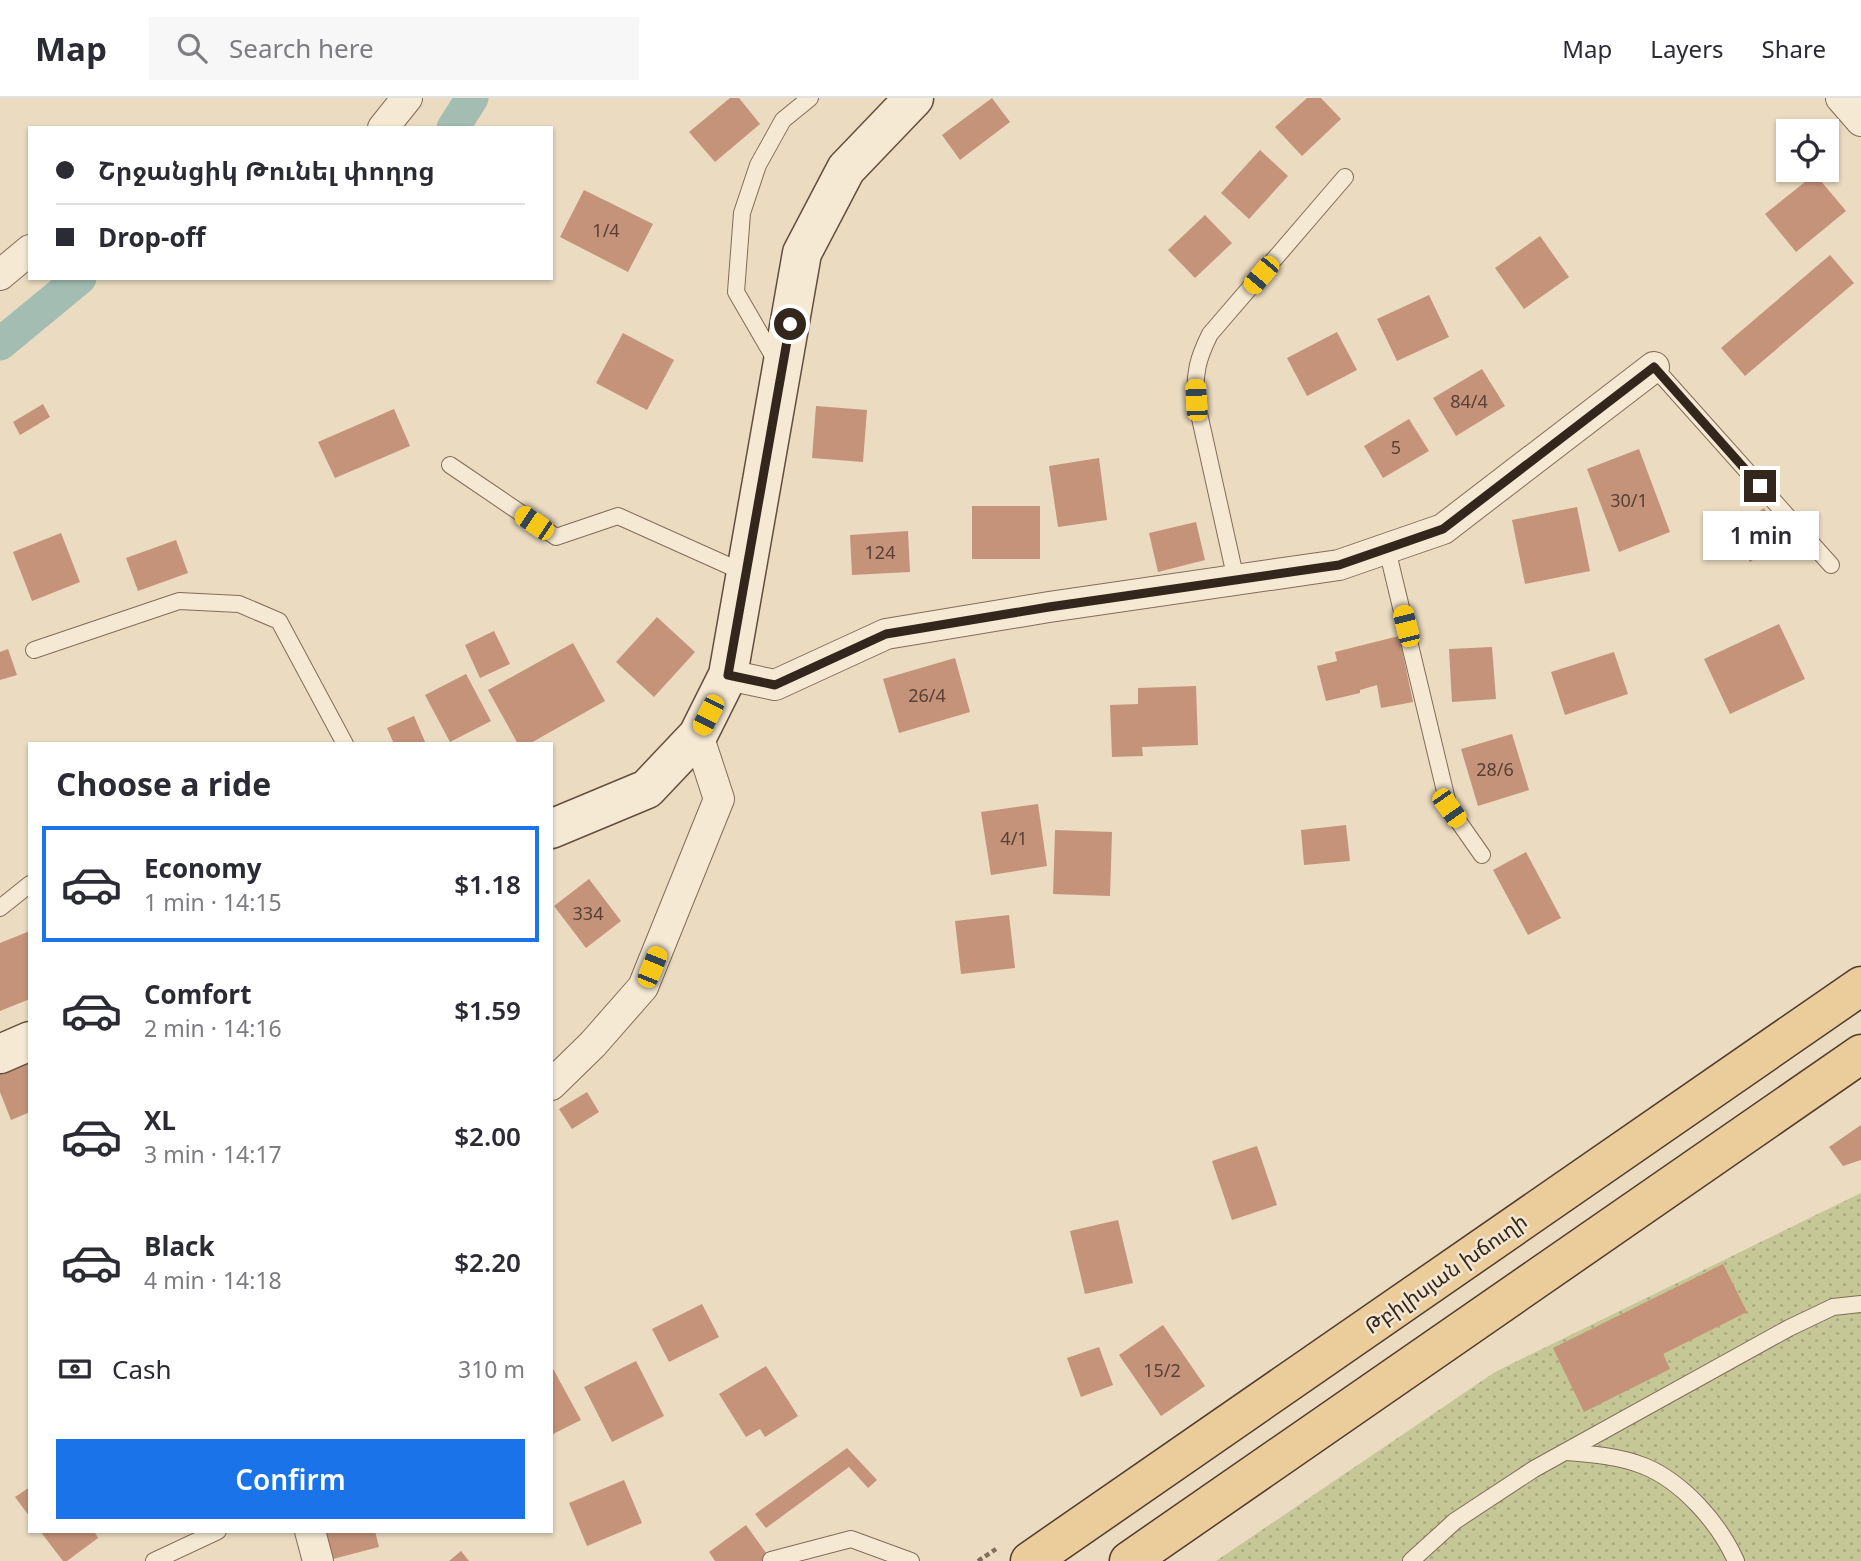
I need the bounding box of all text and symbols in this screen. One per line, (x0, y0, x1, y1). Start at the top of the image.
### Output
search box (149, 17, 639, 80)
text: Map (35, 26, 107, 71)
icon: search (173, 29, 211, 67)
text: Search here (229, 30, 374, 66)
text: Map (1562, 32, 1612, 65)
text: Layers (1650, 32, 1724, 65)
text: Share (1762, 32, 1826, 65)
map controls (1776, 119, 1839, 182)
button: locate (1776, 119, 1839, 182)
text: Շրջանցիկ Թունել փողոց (98, 152, 435, 188)
house number: 1/4 (592, 218, 620, 242)
text: Drop-off (98, 219, 206, 255)
car (1240, 252, 1283, 298)
route start (774, 308, 806, 340)
car (1185, 378, 1208, 422)
house number: 84/4 (1450, 389, 1488, 413)
house number: 5 (1391, 435, 1401, 459)
route end (1744, 470, 1776, 502)
house number: 30/1 (1610, 488, 1648, 512)
car (511, 503, 558, 543)
callout: 1 min (1702, 510, 1818, 560)
text: 1 min (1730, 519, 1792, 551)
house number: 124 (865, 540, 895, 564)
car (1391, 603, 1422, 649)
house number: 26/4 (908, 683, 946, 707)
car (690, 692, 727, 738)
house number: 28/6 (1476, 757, 1514, 781)
text: Choose a ride (56, 762, 271, 805)
car (1429, 785, 1470, 831)
house number: 4/1 (1000, 826, 1028, 850)
text: Economy (144, 850, 262, 886)
icon: car (60, 853, 123, 916)
text: $1.18 (454, 866, 521, 902)
text: 1 min · 14:15 (144, 886, 282, 918)
house number: 334 (573, 901, 603, 925)
car (635, 944, 670, 990)
text: Comfort (144, 976, 251, 1012)
icon: car (60, 979, 123, 1042)
text: $1.59 (454, 992, 521, 1028)
text: 2 min · 14:16 (144, 1012, 282, 1044)
text: XL (144, 1102, 176, 1138)
icon: car (60, 1105, 123, 1168)
text: $2.00 (454, 1118, 521, 1154)
text: 3 min · 14:17 (144, 1138, 282, 1170)
street label: Թբիլիսյան խճուղի (1359, 1207, 1532, 1340)
text: Black (144, 1228, 215, 1264)
icon: car (60, 1231, 123, 1294)
text: $2.20 (454, 1244, 521, 1280)
text: 4 min · 14:18 (144, 1264, 282, 1296)
icon: cash (56, 1350, 94, 1388)
text: Cash (112, 1351, 172, 1387)
text: 310 m (458, 1353, 525, 1385)
house number: 15/2 (1143, 1358, 1181, 1382)
button: Confirm (56, 1439, 525, 1519)

